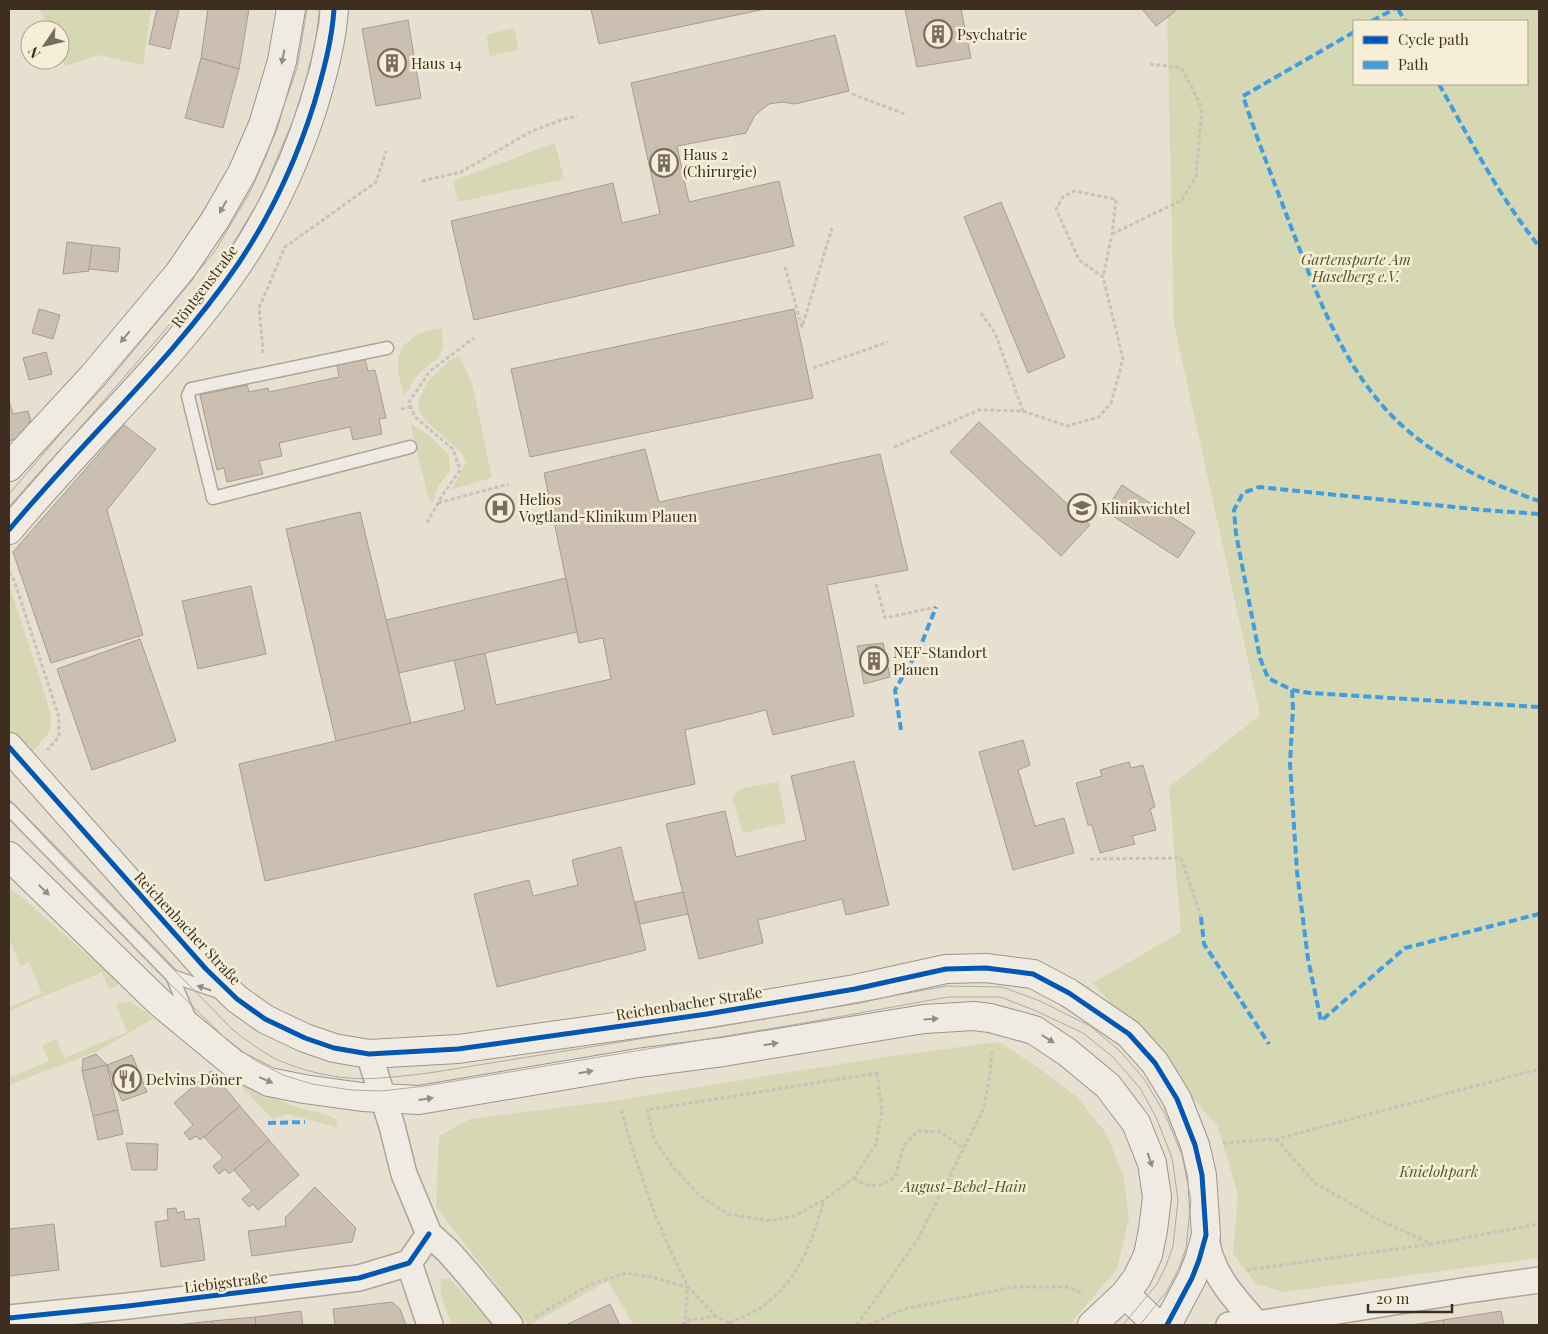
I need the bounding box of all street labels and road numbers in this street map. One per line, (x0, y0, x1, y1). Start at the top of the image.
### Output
street label: Röntgenstraße (166, 241, 242, 331)
street label: Reichenbacher Straße (130, 867, 246, 989)
street label: Reichenbacher Straße (614, 982, 764, 1024)
street label: Liebigstraße (183, 1267, 269, 1297)

